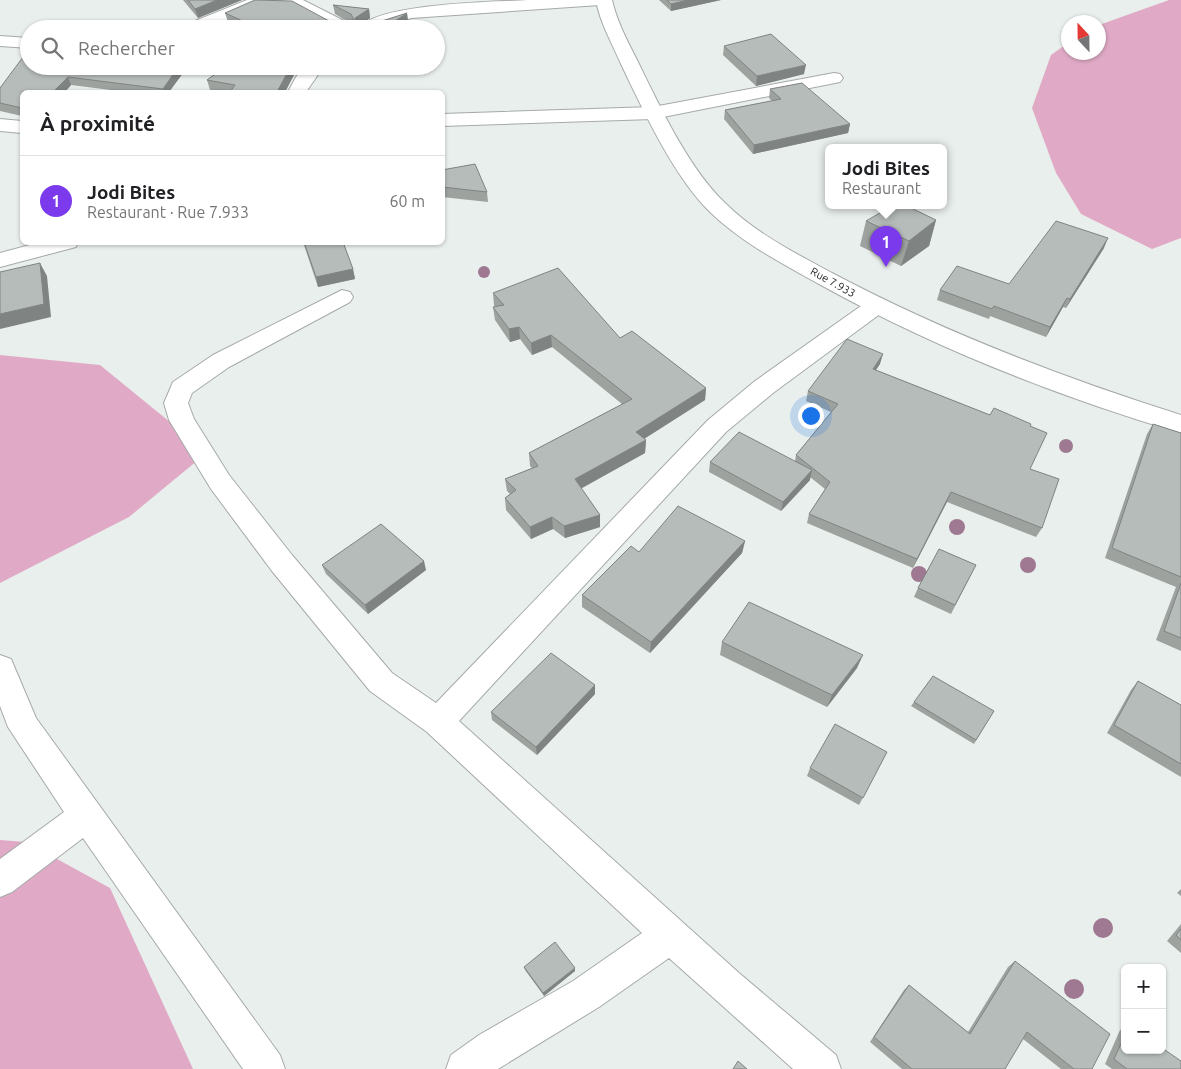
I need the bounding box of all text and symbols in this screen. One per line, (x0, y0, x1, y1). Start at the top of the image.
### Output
north arrow (1061, 15, 1106, 60)
search box (20, 20, 445, 75)
icon: search (38, 34, 66, 62)
text: Rechercher (78, 37, 175, 59)
text: À proximité (40, 111, 155, 135)
popup (825, 144, 947, 209)
text: Jodi Bites (842, 157, 930, 179)
text: Restaurant (842, 179, 921, 197)
text: Jodi Bites (87, 181, 175, 203)
text: 1 (51, 192, 61, 210)
text: 60 m (389, 192, 425, 210)
text: Restaurant · Rue 7.933 (87, 203, 249, 221)
pin: 1 (870, 226, 902, 267)
street label: Rue 7.933 (809, 265, 857, 299)
your location (798, 403, 824, 429)
map controls (1121, 964, 1166, 1054)
button: + (1121, 964, 1166, 1009)
button: − (1121, 1009, 1166, 1054)

